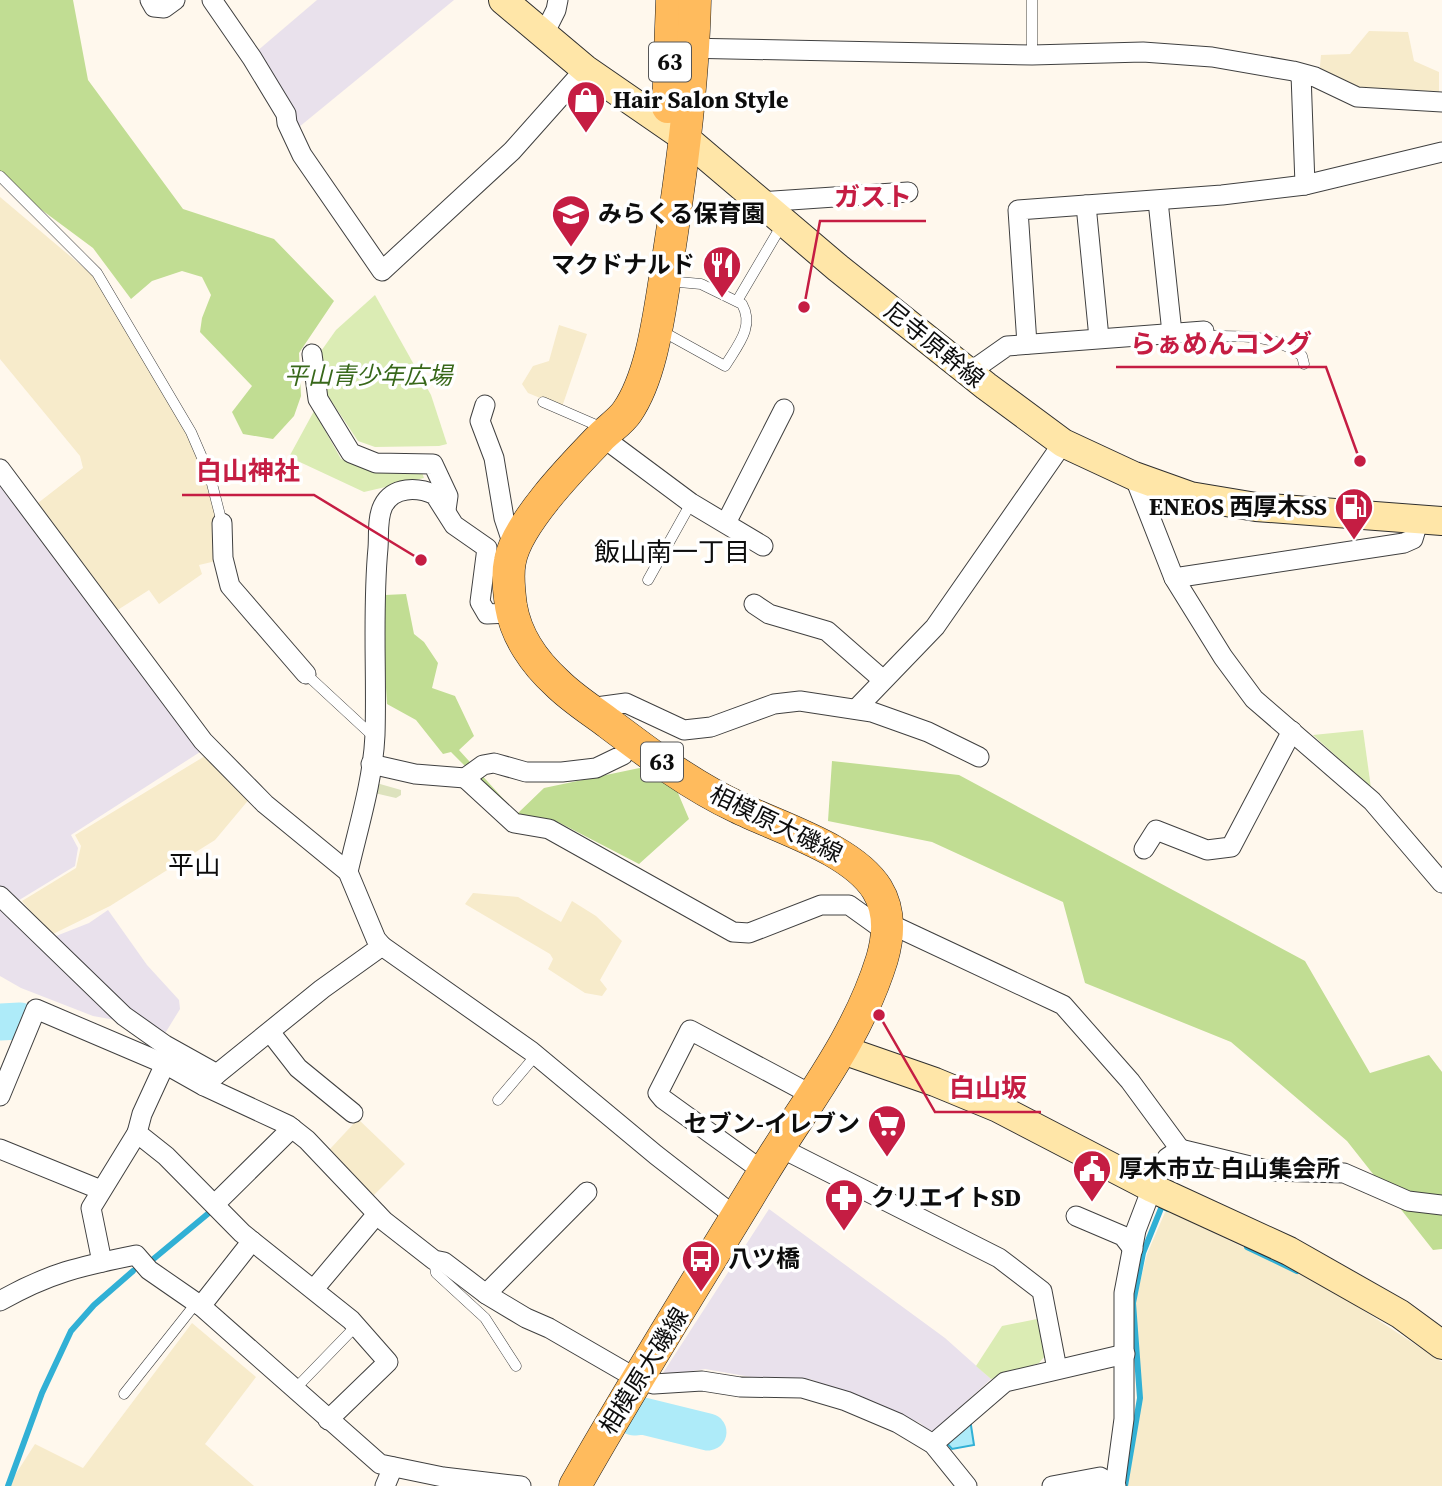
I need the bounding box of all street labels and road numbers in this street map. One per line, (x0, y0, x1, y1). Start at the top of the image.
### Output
road number: 63 (649, 43, 691, 82)
street label: 尼寺原幹線 (877, 294, 991, 395)
road number: 63 (641, 742, 683, 782)
street label: 相模原大磯線 (704, 777, 848, 870)
street label: 相模原大磯線 (591, 1301, 696, 1441)

